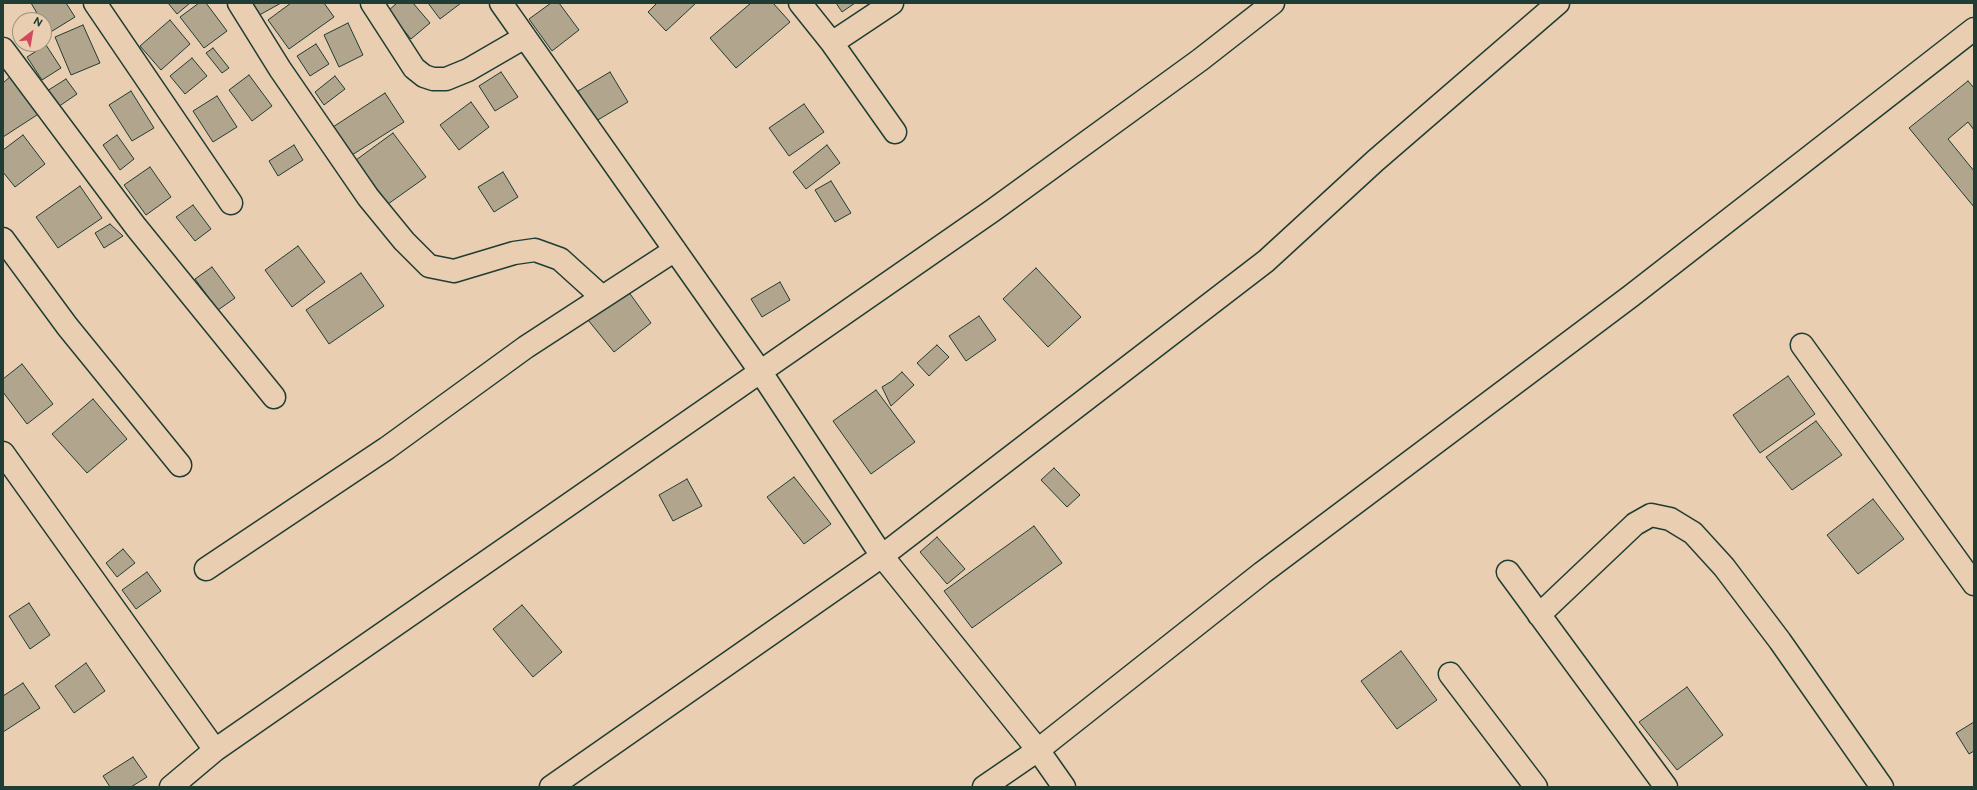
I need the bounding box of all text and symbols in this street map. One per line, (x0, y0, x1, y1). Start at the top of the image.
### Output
north arrow (12, 12, 52, 52)
text: N (31, 14, 45, 30)

